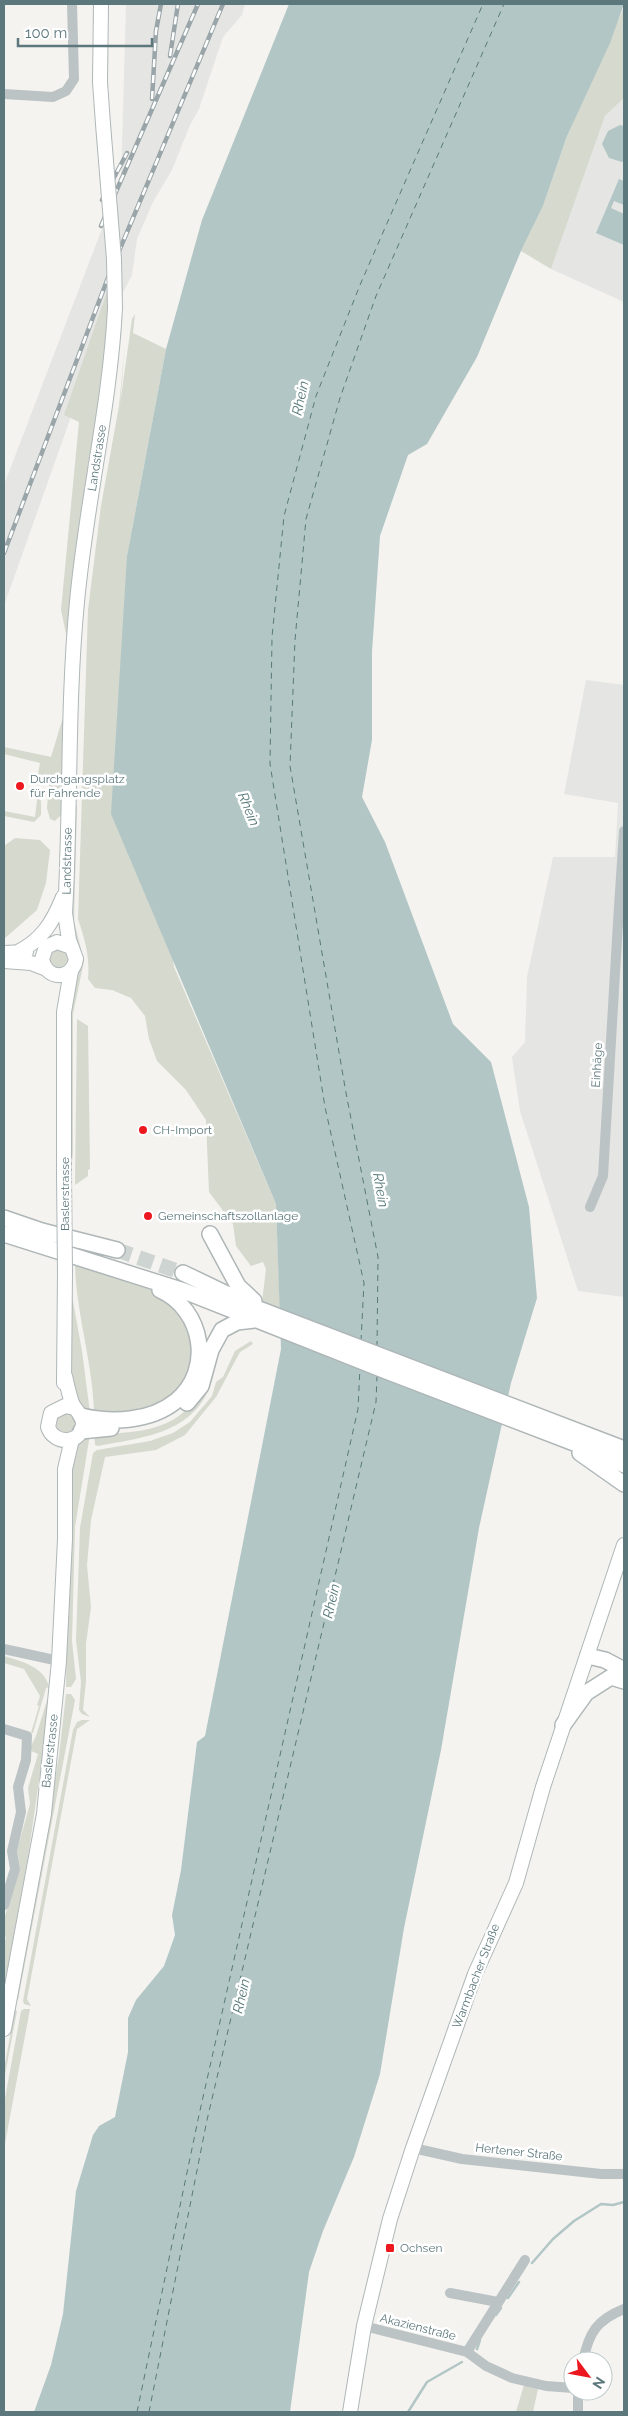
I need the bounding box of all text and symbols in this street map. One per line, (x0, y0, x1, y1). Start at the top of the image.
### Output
scale bar (18, 15, 151, 47)
text: 100 m (25, 24, 67, 42)
water label: Rhein (289, 379, 311, 417)
street label: Landstrasse (85, 424, 109, 492)
place label: Durchgangsplatz für Fahrende (30, 772, 125, 800)
marker: Durchgangsplatz für Fahrende (14, 780, 26, 792)
water label: Rhein (235, 790, 263, 828)
street label: Landstrasse (59, 827, 75, 895)
street label: Einhäge (589, 1042, 605, 1088)
place label: CH-Import (153, 1123, 212, 1137)
marker: CH-Import (137, 1124, 149, 1136)
street label: Baslerstrasse (58, 1157, 72, 1231)
water label: Rhein (370, 1171, 392, 1209)
place label: Gemeinschaftszollanlage (158, 1209, 298, 1223)
marker: Gemeinschaftszollanlage (142, 1210, 154, 1222)
water label: Rhein (319, 1582, 343, 1620)
street label: Baslerstrasse (39, 1713, 61, 1789)
street label: Warmbacher Straße (450, 1922, 502, 2030)
water label: Rhein (229, 1977, 253, 2015)
street label: Hertener Straße (475, 2140, 563, 2164)
place label: Ochsen (400, 2241, 442, 2255)
marker: Ochsen (384, 2242, 396, 2254)
street label: Akazienstraße (379, 2311, 457, 2343)
north arrow (563, 2351, 613, 2401)
text: N (589, 2374, 609, 2392)

